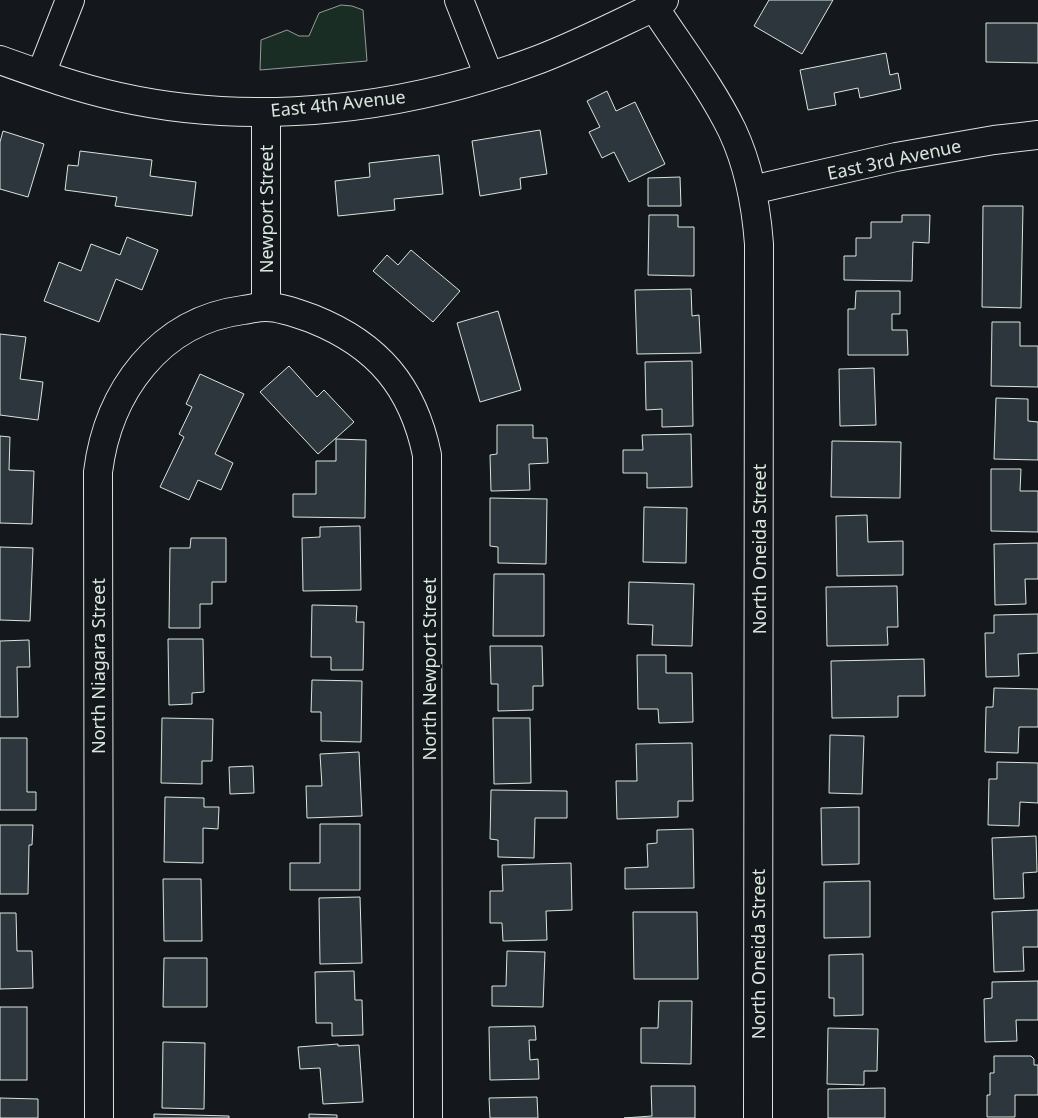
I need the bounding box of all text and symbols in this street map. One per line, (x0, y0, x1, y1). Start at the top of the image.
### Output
street label: East 4th Avenue (269, 84, 407, 122)
street label: East 3rd Avenue (825, 133, 963, 185)
street label: Newport Street (254, 144, 278, 273)
street label: North Oneida Street (747, 463, 771, 634)
street label: North Newport Street (417, 577, 441, 760)
street label: North Niagara Street (86, 578, 110, 754)
street label: North Oneida Street (746, 868, 770, 1039)

